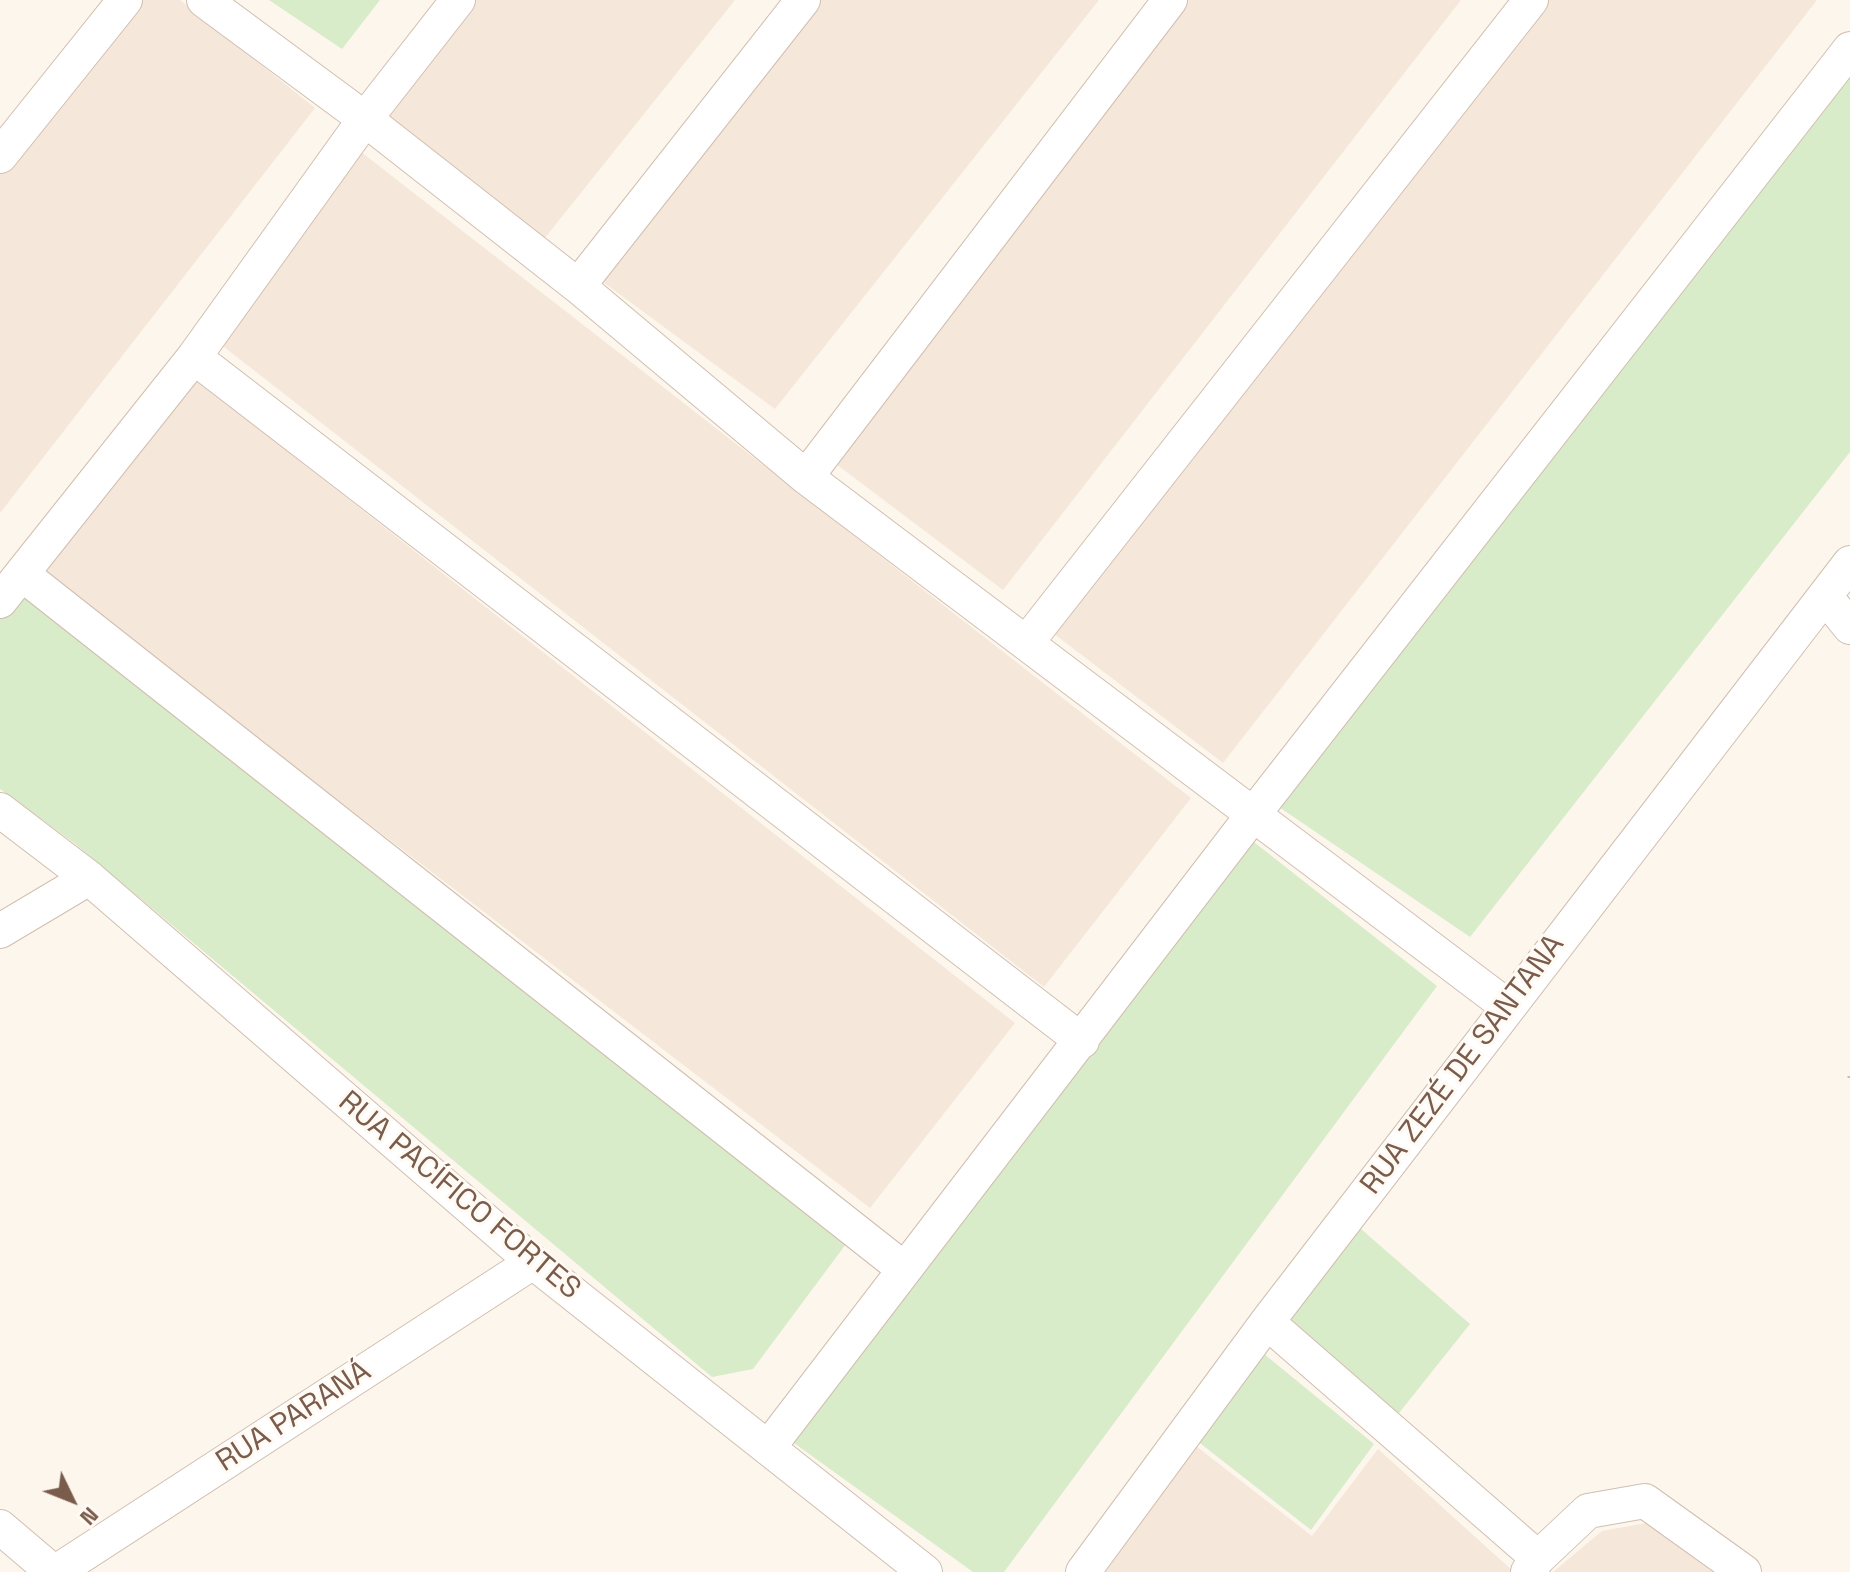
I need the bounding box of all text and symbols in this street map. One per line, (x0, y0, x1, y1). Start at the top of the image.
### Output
street label: RUA ZEZÉ DE SANTANA (1354, 928, 1572, 1202)
street label: RUA PACÍFICO FORTES (331, 1084, 587, 1308)
street label: RUA PARANÁ (210, 1354, 378, 1480)
north arrow (32, 1460, 112, 1540)
text: N (74, 1501, 105, 1531)

